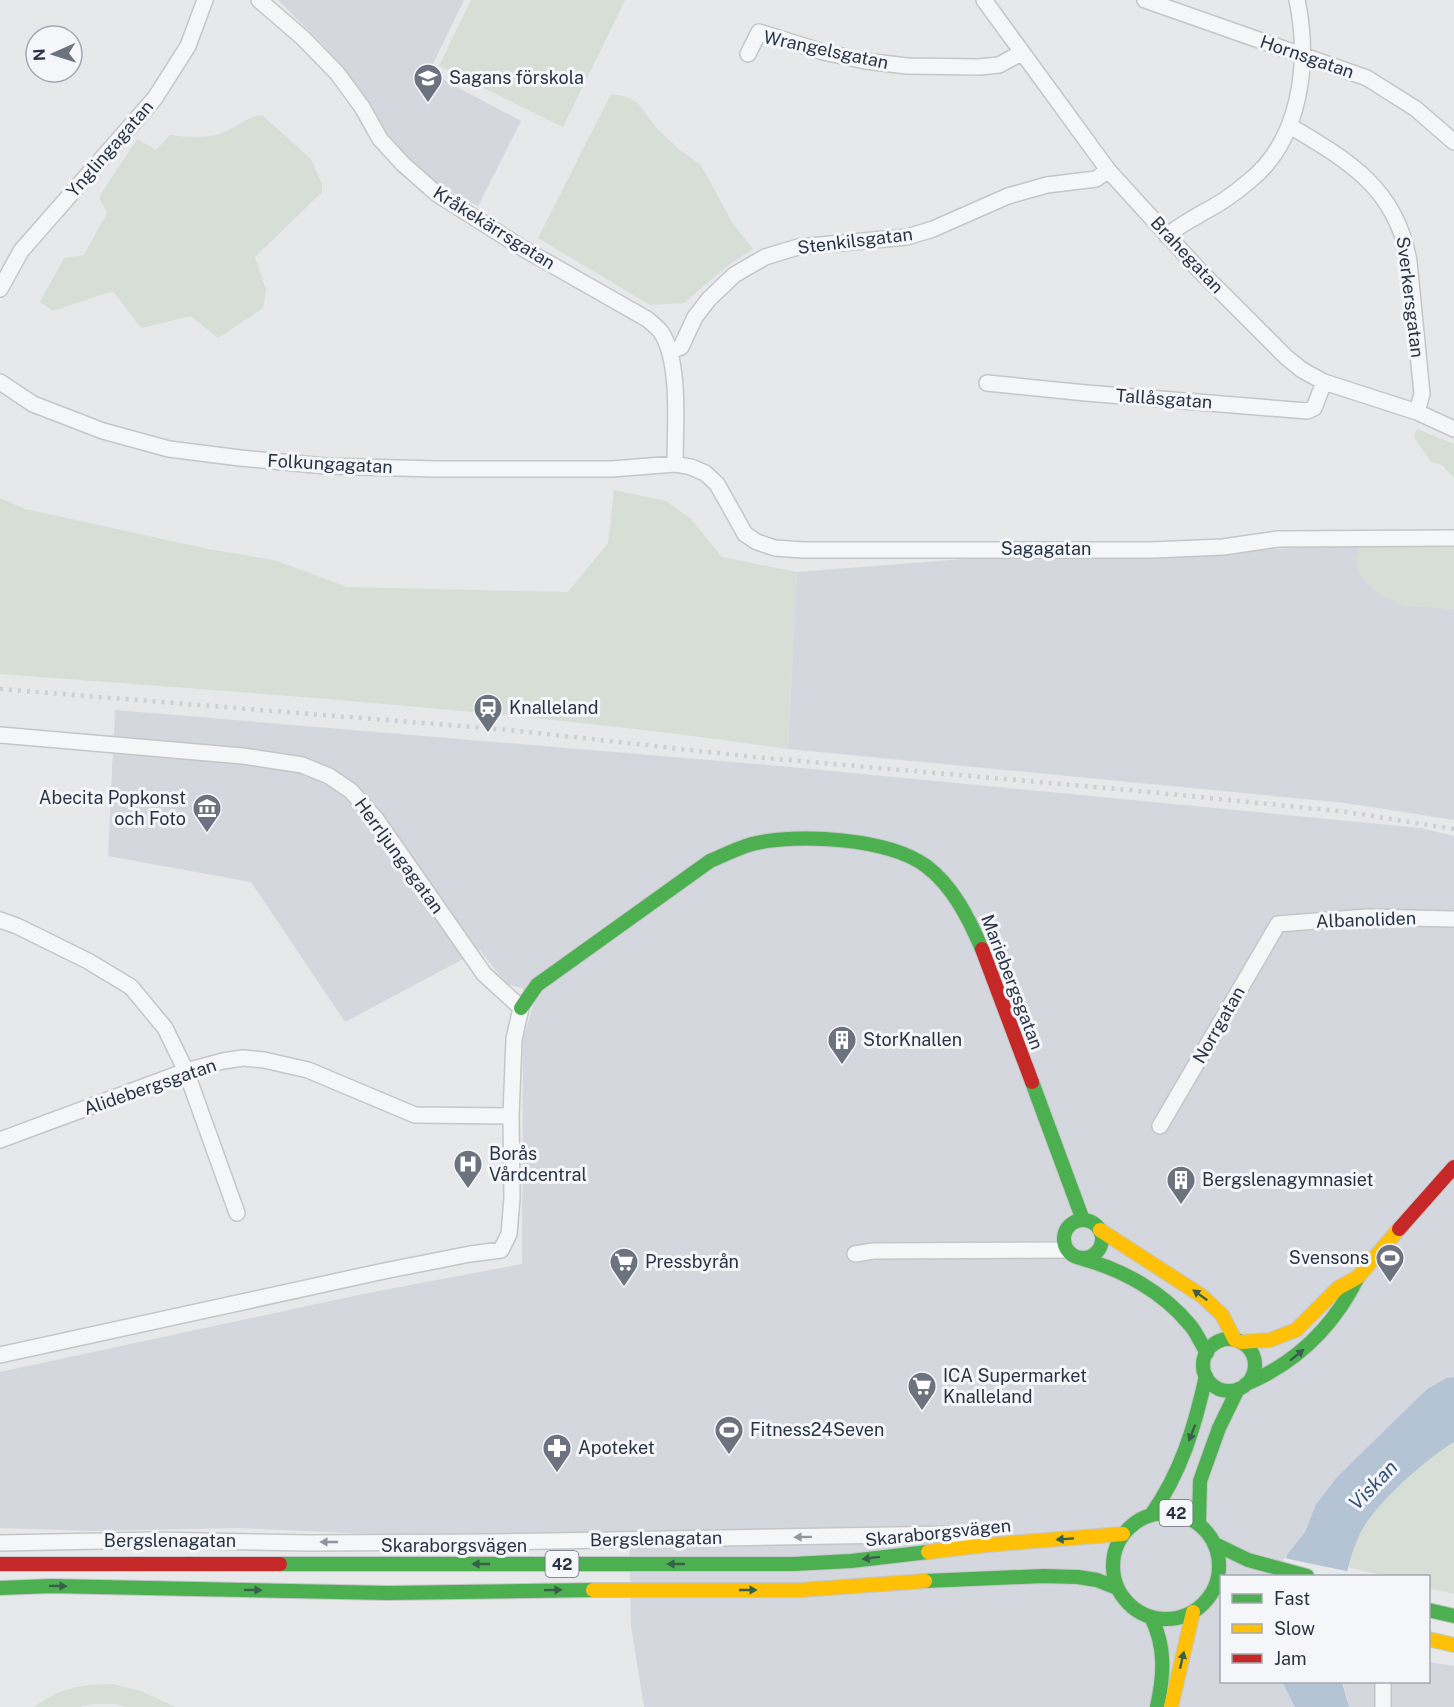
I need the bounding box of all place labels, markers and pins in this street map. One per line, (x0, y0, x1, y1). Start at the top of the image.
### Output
school or university icon: Sagans förskola (412, 62, 444, 104)
place label: Sagans förskola (449, 67, 584, 88)
station icon: Knalleland (472, 692, 504, 734)
place label: Knalleland (509, 697, 598, 718)
place label: Abecita Popkonst och Foto (39, 787, 186, 829)
museum icon: Abecita Popkonst och Foto (191, 792, 223, 834)
building icon: StorKnallen (826, 1024, 858, 1066)
place label: StorKnallen (863, 1029, 962, 1050)
place label: Borås Vårdcentral (489, 1143, 587, 1185)
hospital icon: Borås Vårdcentral (452, 1148, 484, 1190)
building icon: Bergslenagymnasiet (1165, 1164, 1197, 1206)
place label: Bergslenagymnasiet (1202, 1169, 1374, 1190)
sports icon: Svensons (1374, 1242, 1406, 1284)
supermarket icon: Pressbyrån (608, 1246, 640, 1288)
place label: Svensons (1289, 1247, 1369, 1268)
place label: Pressbyrån (645, 1251, 739, 1272)
place label: ICA Supermarket Knalleland (943, 1365, 1087, 1407)
supermarket icon: ICA Supermarket Knalleland (906, 1370, 938, 1412)
sports icon: Fitness24Seven (713, 1414, 745, 1456)
place label: Fitness24Seven (750, 1419, 884, 1440)
pharmacy icon: Apoteket (541, 1432, 573, 1474)
place label: Apoteket (578, 1437, 655, 1458)

